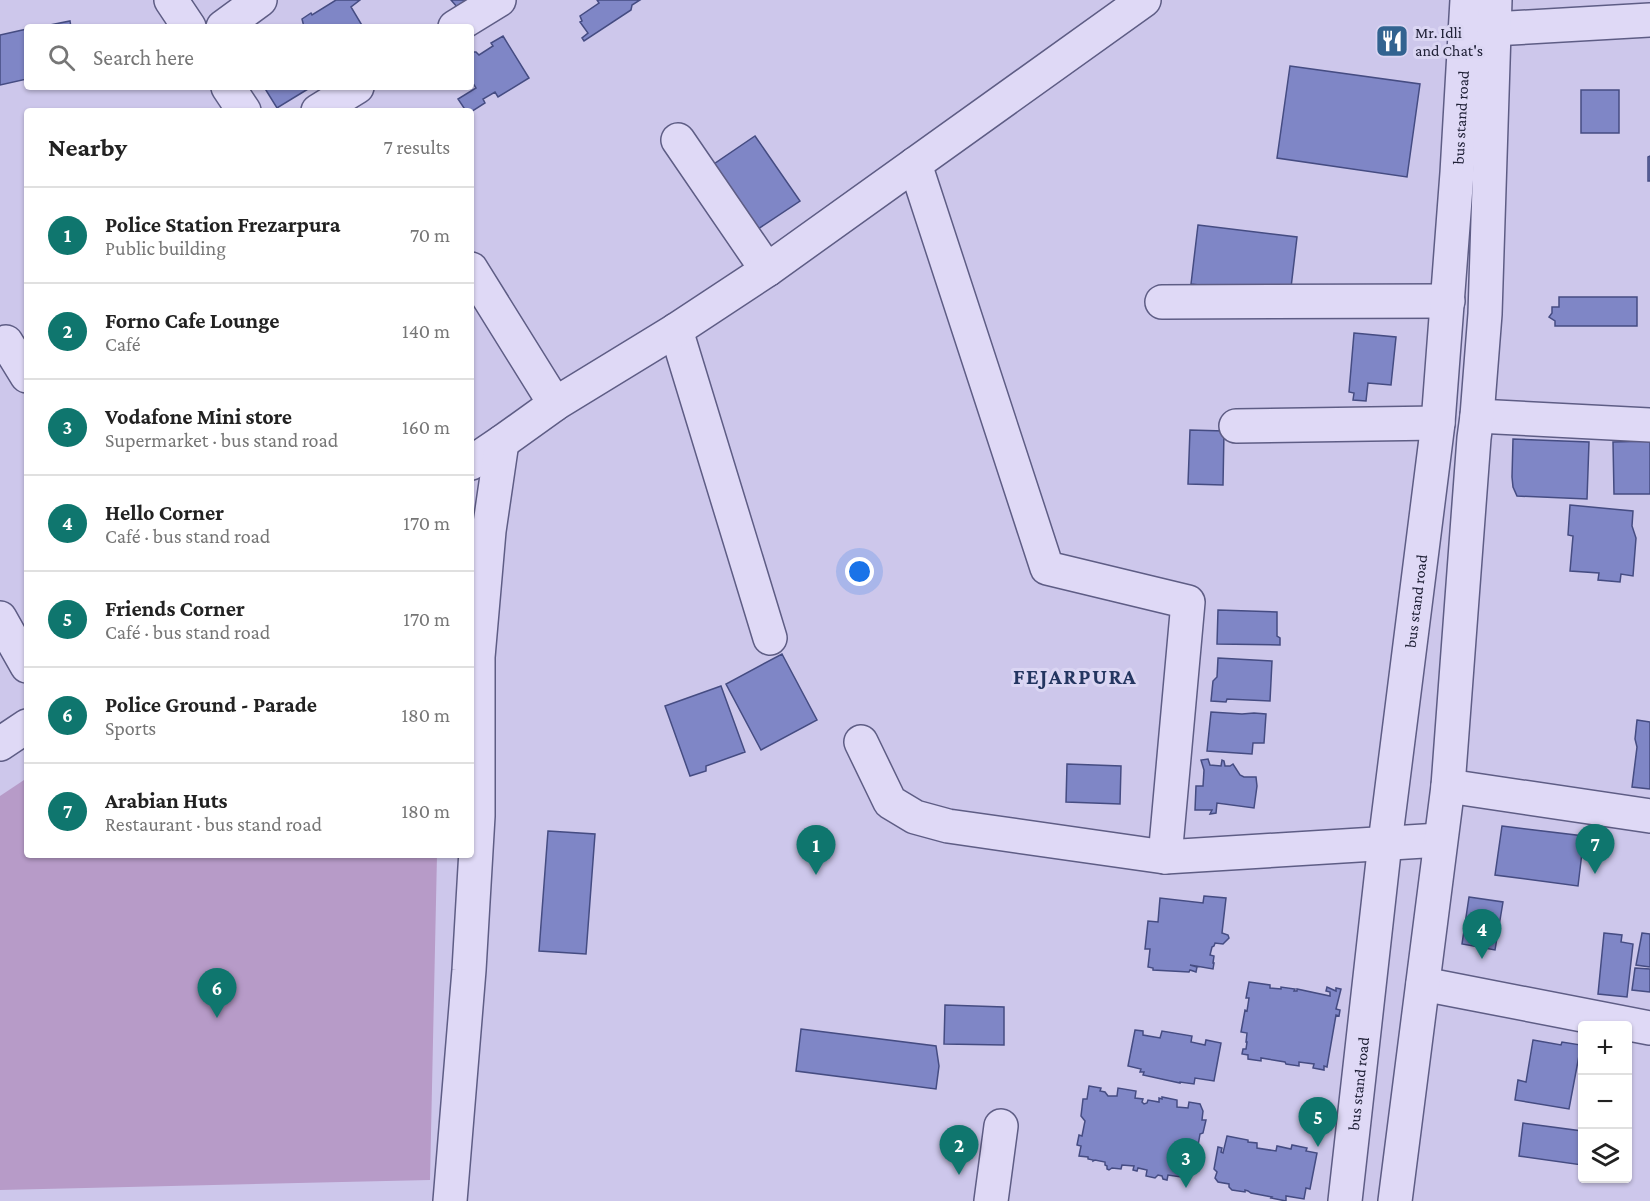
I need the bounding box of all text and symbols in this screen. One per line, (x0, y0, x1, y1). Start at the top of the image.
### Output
restaurant icon: Mr. Idli and Chat's (1374, 23, 1410, 59)
search box (24, 24, 474, 90)
place label: Mr. Idli and Chat's (1415, 24, 1483, 59)
icon: search (45, 41, 78, 74)
text: Search here (93, 45, 194, 70)
street label: bus stand road (1449, 69, 1471, 165)
text: Nearby (48, 133, 127, 162)
text: 7 results (384, 136, 450, 158)
text: Police Station Frezarpura (105, 212, 340, 237)
text: 1 (64, 224, 71, 246)
text: 70 m (410, 224, 450, 246)
text: Public building (105, 237, 226, 259)
text: Forno Cafe Lounge (105, 308, 279, 333)
text: 2 (62, 320, 73, 342)
text: 140 m (402, 320, 450, 342)
text: Café (105, 333, 141, 355)
text: Vodafone Mini store (105, 404, 292, 429)
text: 3 (63, 416, 72, 438)
text: 160 m (402, 416, 450, 438)
text: Supermarket · bus stand road (105, 429, 338, 451)
text: Hello Corner (105, 500, 224, 525)
text: 4 (62, 512, 73, 534)
text: 170 m (403, 512, 450, 534)
text: Café · bus stand road (105, 525, 270, 547)
street label: bus stand road (1401, 553, 1430, 649)
your location (845, 557, 874, 586)
text: Friends Corner (105, 596, 245, 621)
text: 5 (63, 608, 72, 630)
text: 170 m (403, 608, 450, 630)
text: Café · bus stand road (105, 621, 270, 643)
district label: FEJARPURA (1013, 664, 1137, 689)
text: Police Ground - Parade (105, 692, 317, 717)
text: 6 (62, 704, 73, 726)
text: 180 m (401, 704, 450, 726)
text: Sports (105, 717, 156, 739)
text: Arabian Huts (105, 788, 227, 813)
text: 7 (63, 800, 72, 822)
text: 180 m (401, 800, 450, 822)
text: Restaurant · bus stand road (105, 813, 322, 835)
pin: 7 (1576, 824, 1614, 874)
pin: 1 (796, 826, 836, 875)
pin: 4 (1462, 910, 1502, 959)
pin: 6 (198, 968, 236, 1018)
map controls (1578, 1021, 1632, 1183)
button: + (1578, 1021, 1632, 1075)
street label: bus stand road (1344, 1035, 1372, 1131)
button: − (1578, 1075, 1632, 1129)
pin: 5 (1298, 1098, 1338, 1147)
pin: 2 (940, 1126, 978, 1175)
button: layers (1578, 1129, 1632, 1183)
pin: 3 (1166, 1138, 1206, 1188)

